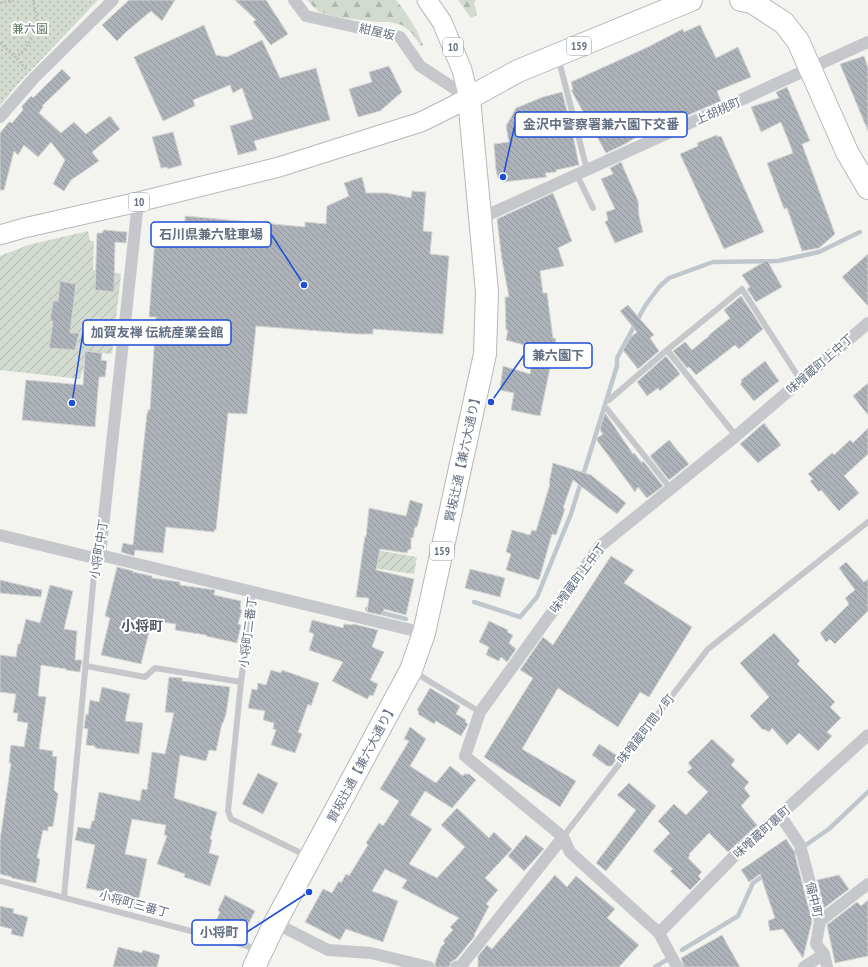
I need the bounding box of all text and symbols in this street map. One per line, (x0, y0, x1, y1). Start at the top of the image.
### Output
street label: 紺屋坂 (358, 20, 396, 43)
park label: 兼六園 (12, 21, 48, 36)
road number: 159 (567, 37, 591, 55)
road number: 10 (443, 38, 463, 56)
street label: 上胡桃町 (693, 94, 743, 127)
callout: 金沢中警察署兼六園下交番 (515, 112, 687, 137)
text: 金沢中警察署兼六園下交番 (523, 116, 679, 133)
road number: 10 (129, 193, 149, 211)
callout: 石川県兼六駐車場 (151, 222, 271, 247)
text: 石川県兼六駐車場 (159, 226, 263, 243)
callout: 加賀友禅 伝統産業会館 (83, 320, 231, 345)
text: 加賀友禅 伝統産業会館 (91, 324, 223, 341)
street label: 味噌蔵町上中丁 (783, 330, 856, 397)
callout: 兼六園下 (524, 343, 592, 368)
text: 兼六園下 (532, 347, 584, 364)
street label: 賢坂辻通【兼六大通り】 (441, 391, 484, 523)
street label: 小将町中丁 (86, 518, 111, 580)
street label: 味噌蔵町上中丁 (546, 540, 609, 616)
road number: 159 (430, 542, 454, 560)
street label: 小将町二番丁 (236, 595, 259, 669)
district label: 小将町 (121, 617, 163, 635)
street label: 味噌蔵町間ノ町 (614, 691, 677, 766)
street label: 賢坂辻通【兼六大通り】 (324, 701, 399, 825)
street label: 味噌蔵町裏町 (730, 802, 793, 861)
street label: 備中町 (803, 881, 826, 919)
street label: 小将町三番丁 (97, 887, 171, 920)
callout: 小将町 (192, 920, 247, 945)
text: 小将町 (199, 924, 239, 941)

